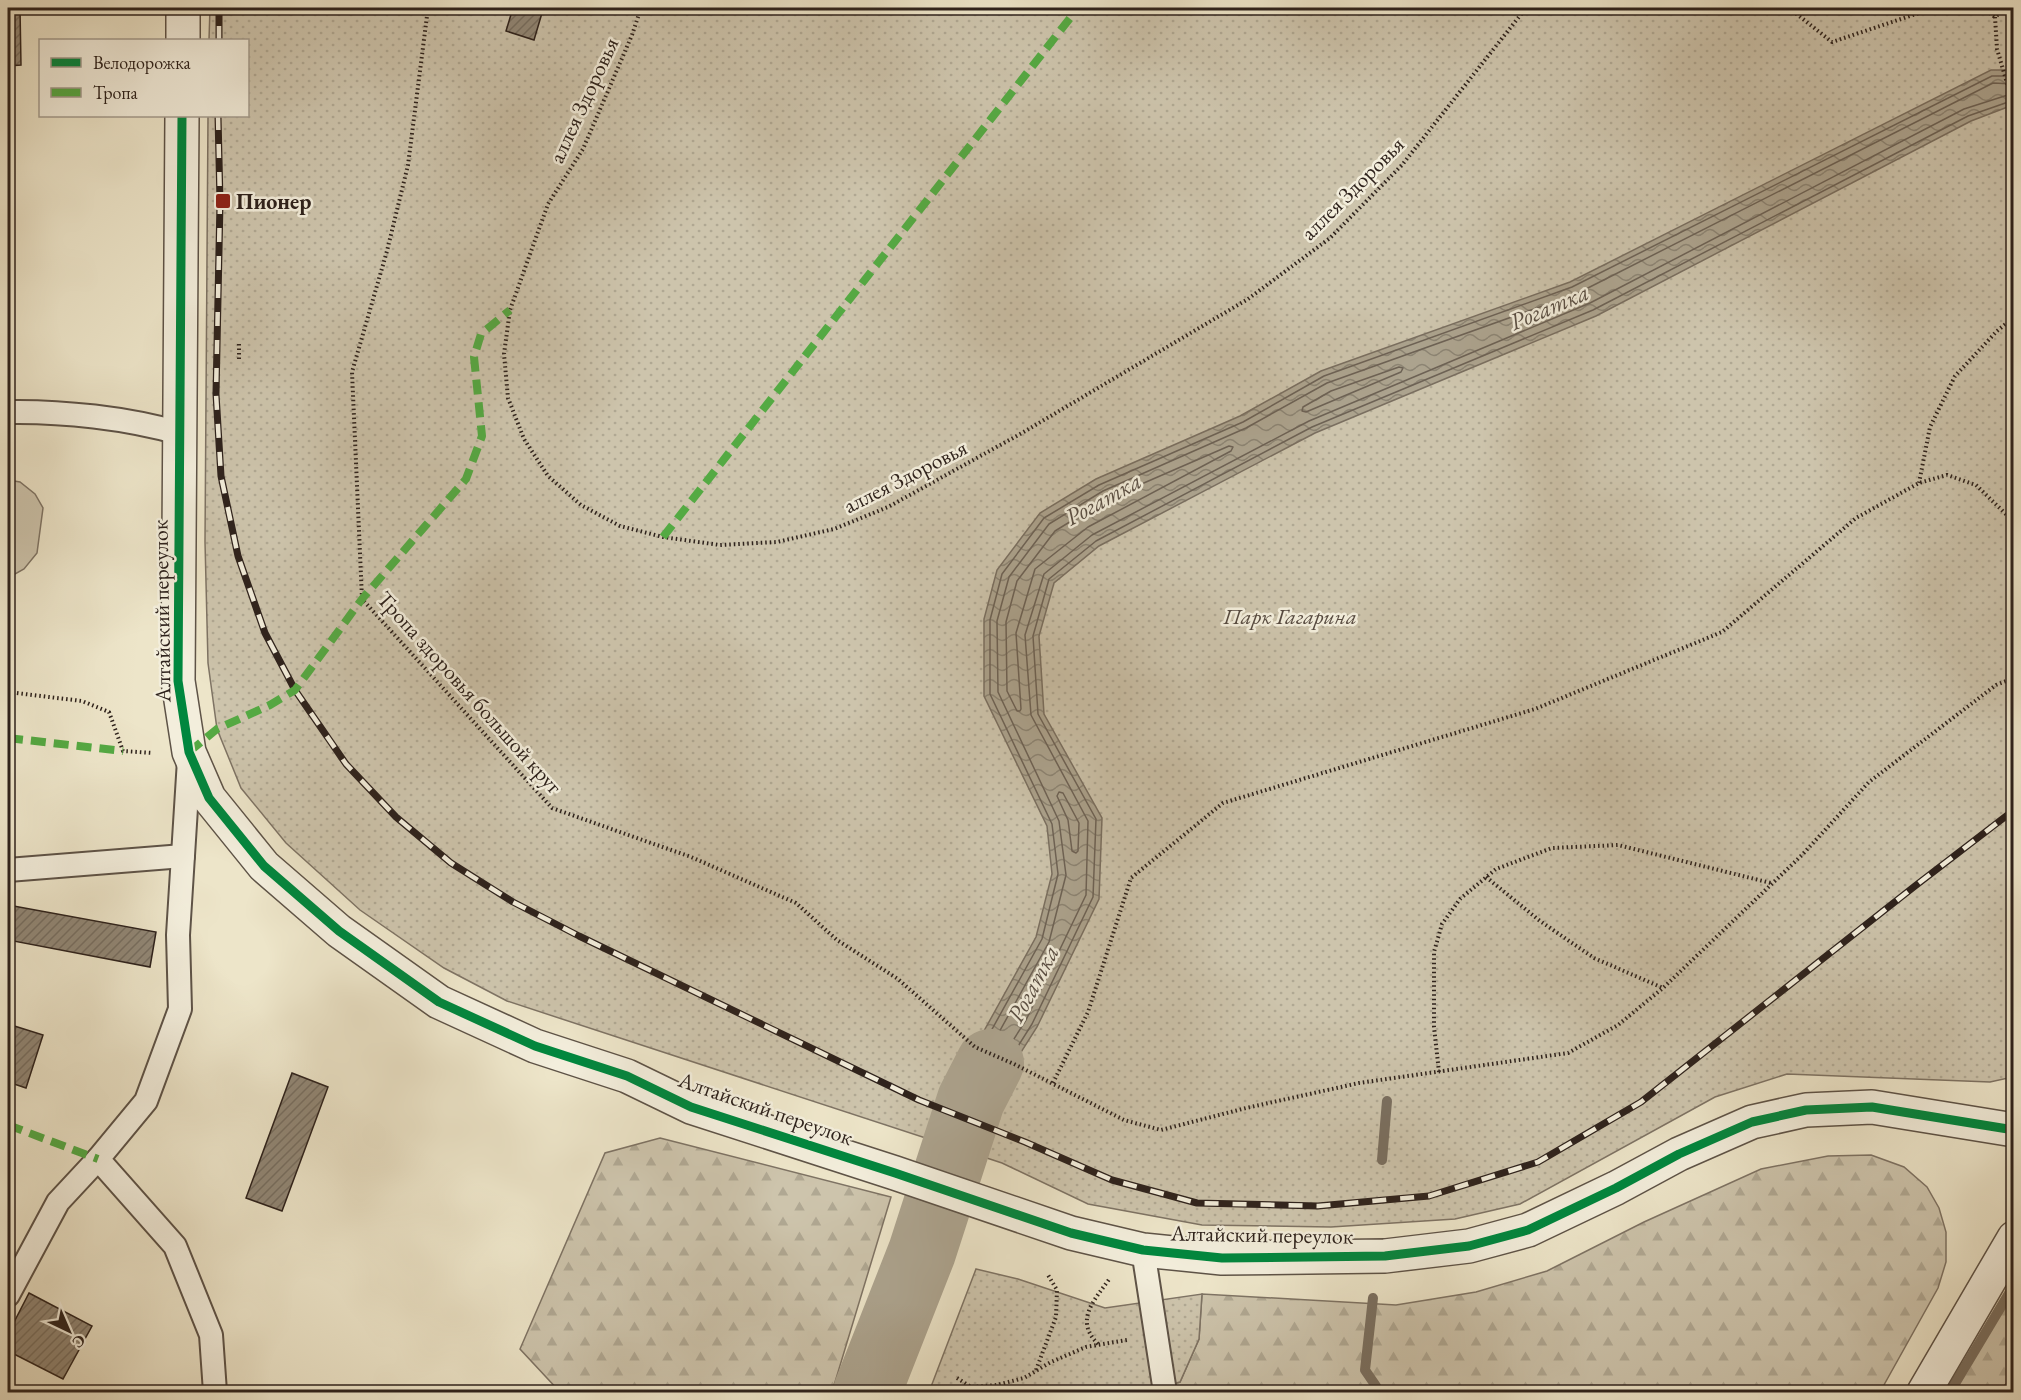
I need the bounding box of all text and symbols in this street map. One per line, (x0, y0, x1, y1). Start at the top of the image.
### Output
street label: аллея Здоровья (542, 33, 625, 168)
legend (39, 39, 249, 117)
text: Велодорожка (93, 51, 192, 74)
text: Тропа (93, 81, 139, 104)
street label: аллея Здоровья (1294, 130, 1411, 246)
place label: Пионер (236, 187, 311, 216)
marker: Пионер (214, 192, 232, 210)
water label: Рогатка (1504, 276, 1593, 337)
street label: аллея Здоровья (838, 433, 972, 520)
water label: Рогатка (1059, 465, 1147, 532)
street label: Алтайский переулок (145, 519, 178, 704)
street label: Тропа здоровья большой круг (371, 585, 569, 800)
park label: Парк Гагарина (1222, 602, 1357, 631)
water label: Рогатка (999, 940, 1066, 1028)
street label: Алтайский переулок (674, 1065, 857, 1152)
street label: Алтайский переулок (1169, 1218, 1354, 1251)
north arrow (39, 1301, 99, 1361)
text: С (68, 1330, 90, 1353)

